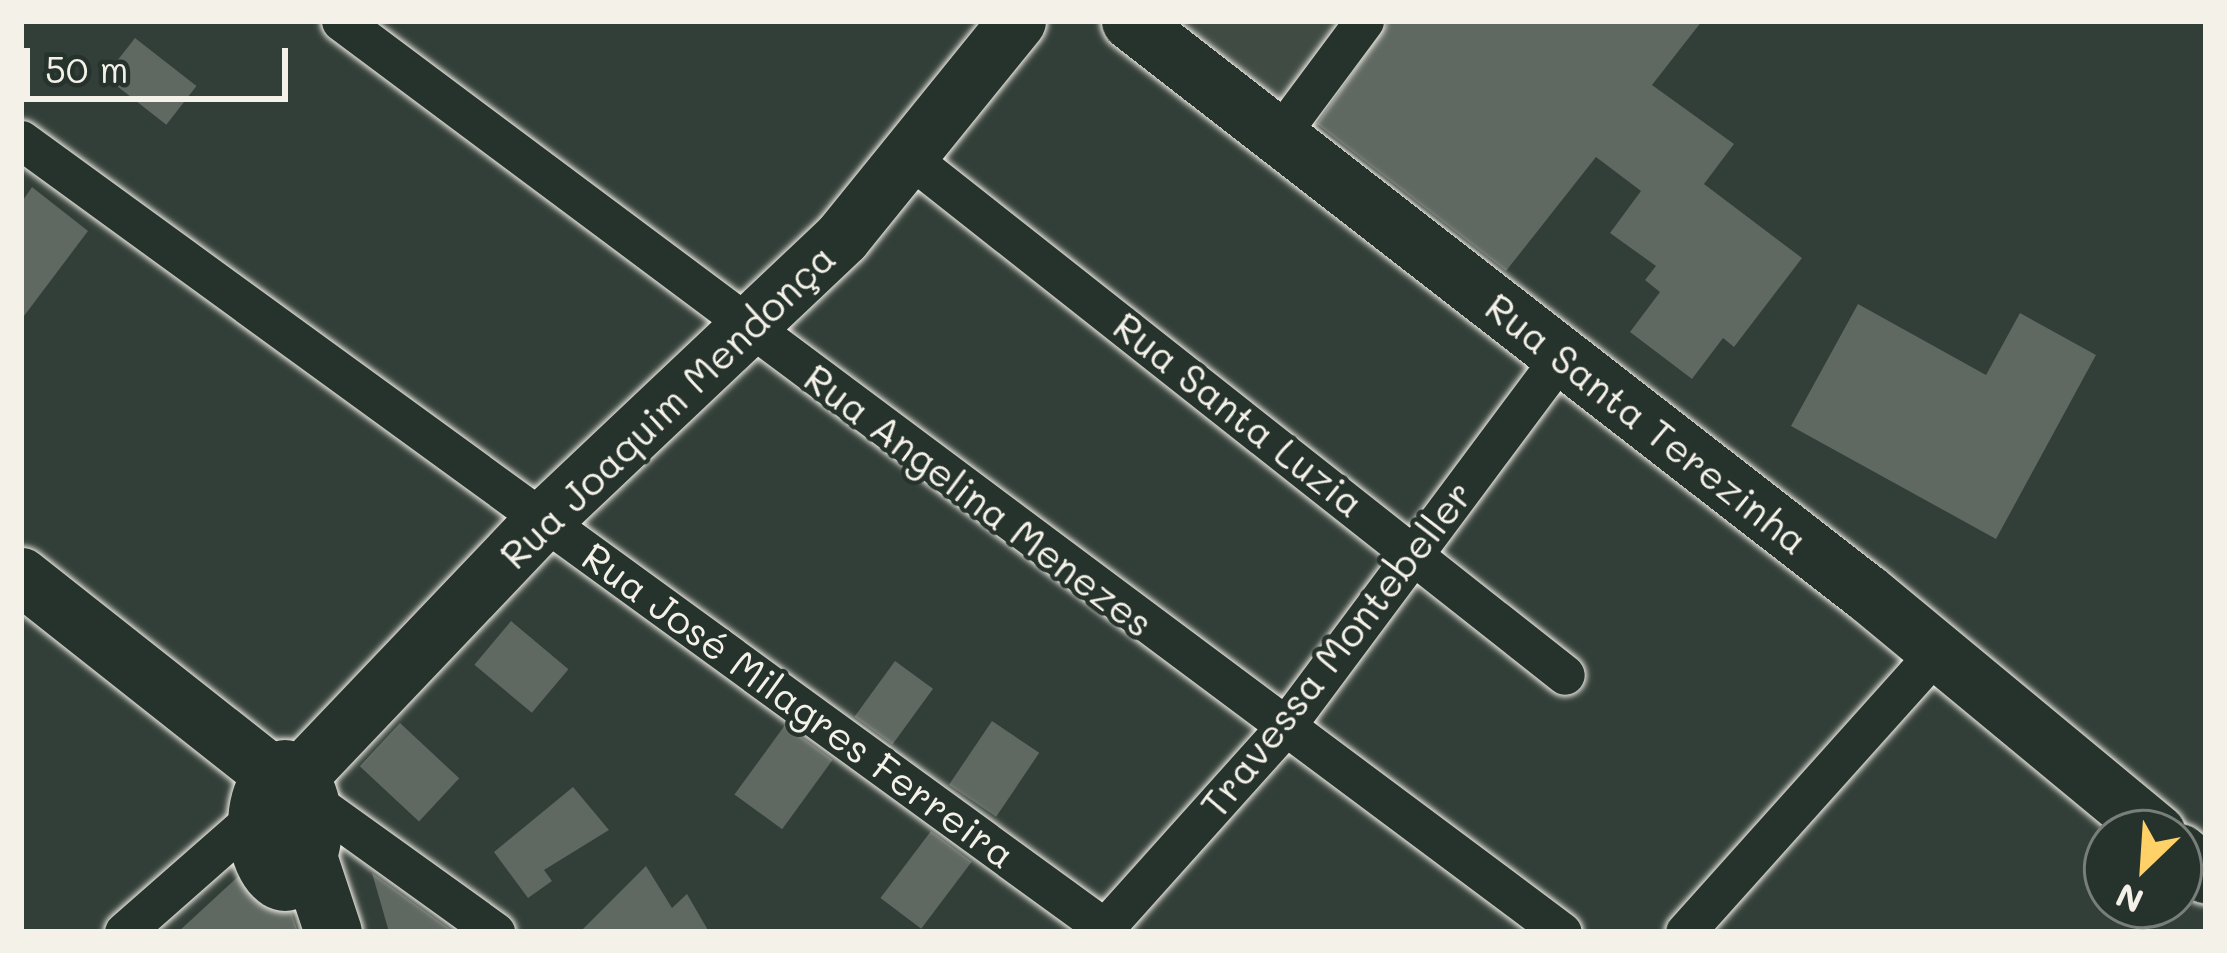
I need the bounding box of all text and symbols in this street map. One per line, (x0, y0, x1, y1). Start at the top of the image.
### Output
scale bar (30, 24, 294, 98)
text: 50 m (45, 45, 128, 92)
street label: Rua Joaquim Mendonça (490, 234, 844, 578)
street label: Rua Santa Terezinha (1477, 283, 1817, 563)
street label: Rua Santa Luzia (1105, 302, 1373, 526)
street label: Rua Angelina Menezes (795, 354, 1163, 646)
street label: Travessa Montebeller (1190, 471, 1482, 827)
street label: Rua José Milagres Ferreira (574, 532, 1024, 878)
north arrow (2083, 809, 2203, 929)
text: N (2108, 875, 2149, 924)

